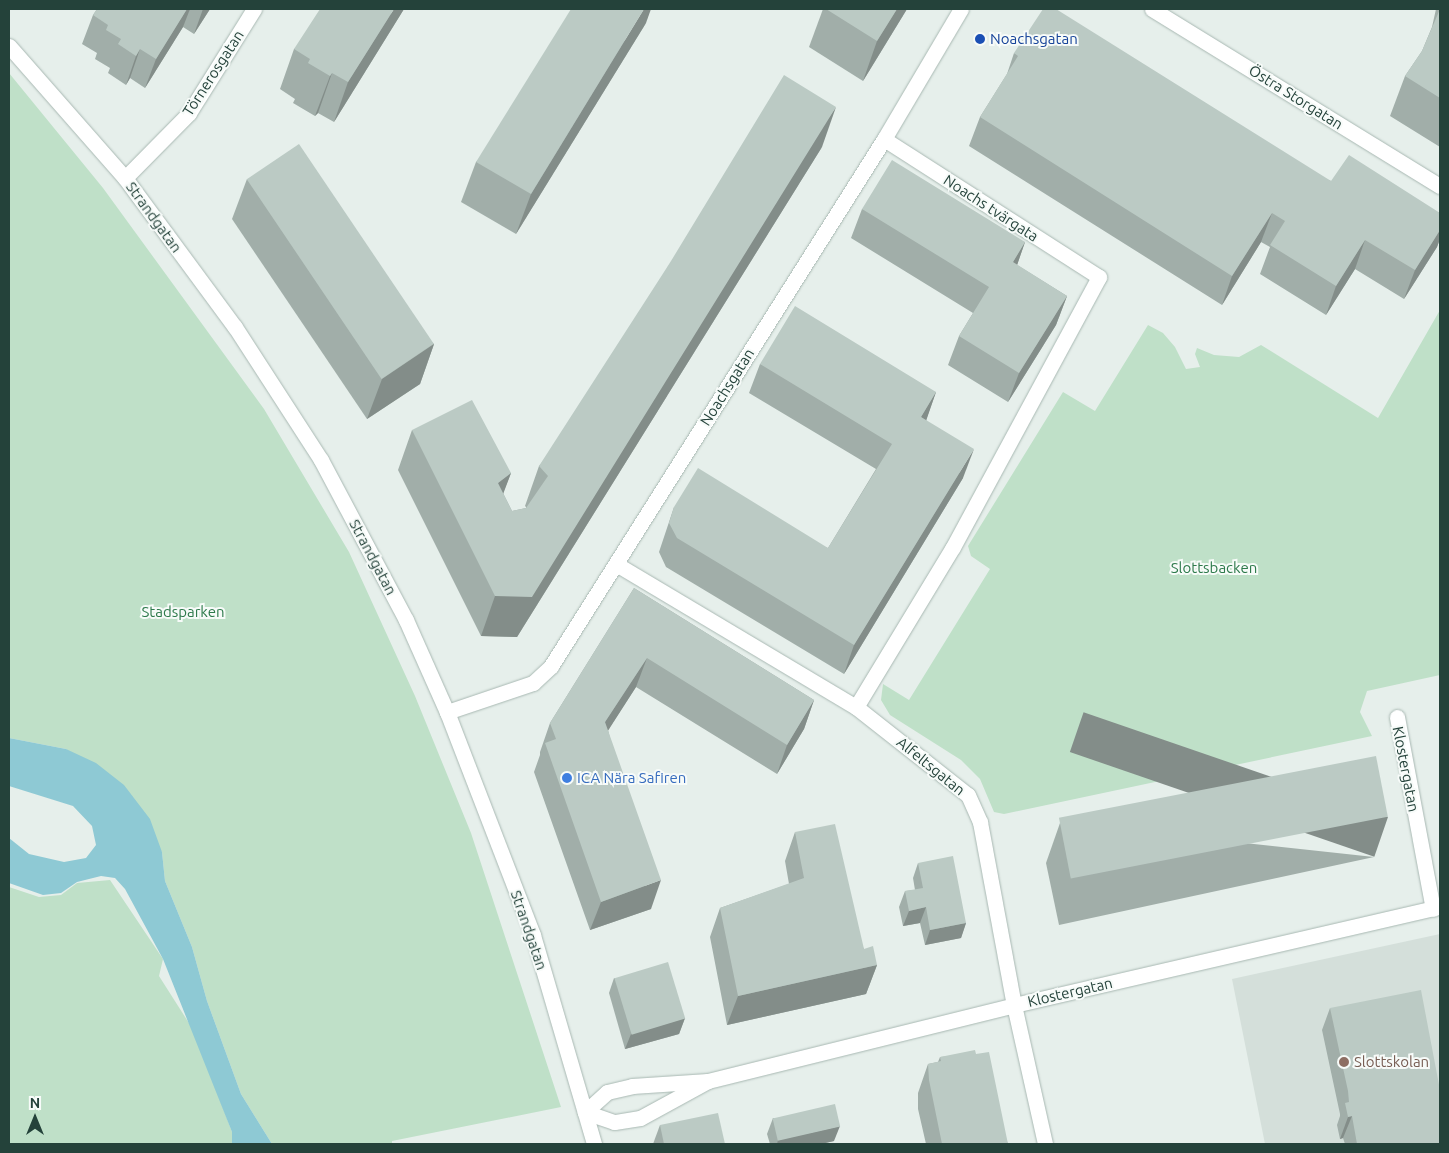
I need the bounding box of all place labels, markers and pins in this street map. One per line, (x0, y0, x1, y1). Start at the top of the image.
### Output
place label: Noachsgatan (990, 30, 1078, 48)
marker: Noachsgatan (974, 33, 986, 45)
place label: ICA Nära Safiren (577, 769, 686, 787)
marker: ICA Nära Safiren (561, 772, 573, 784)
place label: Slottskolan (1354, 1053, 1429, 1071)
marker: Slottskolan (1338, 1056, 1350, 1068)

